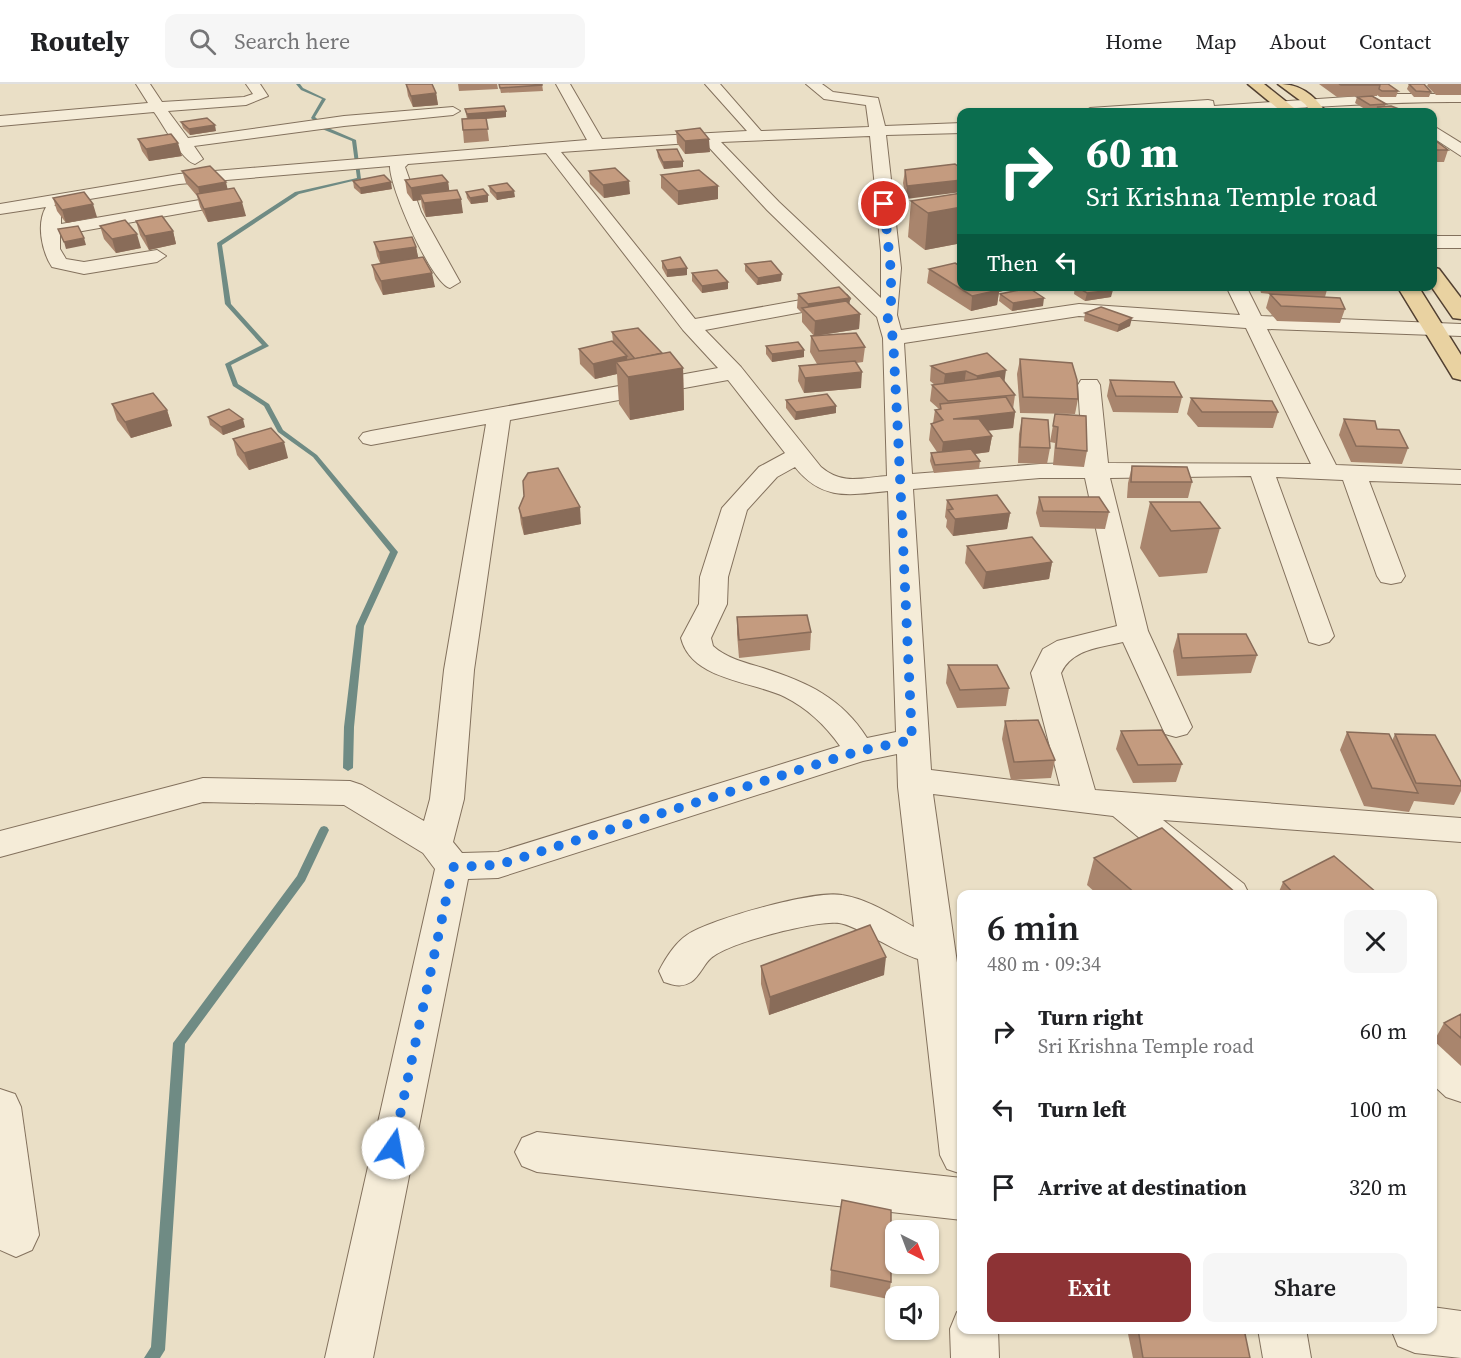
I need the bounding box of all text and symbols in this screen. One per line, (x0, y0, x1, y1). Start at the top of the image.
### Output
search box (165, 14, 585, 68)
text: Routely (30, 22, 129, 60)
icon: search (186, 25, 219, 58)
text: Search here (234, 26, 350, 56)
text: Home (1105, 27, 1163, 56)
text: Map (1196, 27, 1237, 56)
text: About (1270, 27, 1326, 56)
text: Contact (1359, 27, 1431, 56)
text: 60 m (1086, 123, 1179, 181)
icon: right (987, 132, 1065, 210)
pin (858, 178, 909, 229)
text: Sri Krishna Temple road (1086, 178, 1377, 215)
icon: arrive (867, 187, 900, 220)
icon: left (1050, 246, 1083, 279)
text: Then (987, 248, 1038, 278)
text: 6 min (987, 903, 1079, 952)
button: close (1344, 910, 1407, 973)
text: 480 m · 09:34 (987, 950, 1101, 978)
text: Turn right (1038, 1002, 1143, 1032)
icon: right (987, 1015, 1020, 1048)
text: 60 m (1360, 1016, 1407, 1046)
text: Sri Krishna Temple road (1038, 1032, 1254, 1060)
icon: left (987, 1093, 1020, 1126)
text: Turn left (1038, 1094, 1126, 1124)
text: 100 m (1349, 1094, 1407, 1124)
position arrow (361, 1116, 425, 1180)
icon: arrive (987, 1171, 1020, 1204)
text: Arrive at destination (1038, 1172, 1247, 1202)
text: 320 m (1349, 1172, 1407, 1202)
north arrow (885, 1220, 939, 1274)
map controls (885, 1220, 939, 1340)
button: Exit (987, 1253, 1191, 1322)
button: Share (1203, 1253, 1407, 1322)
button: sound (885, 1286, 939, 1340)

